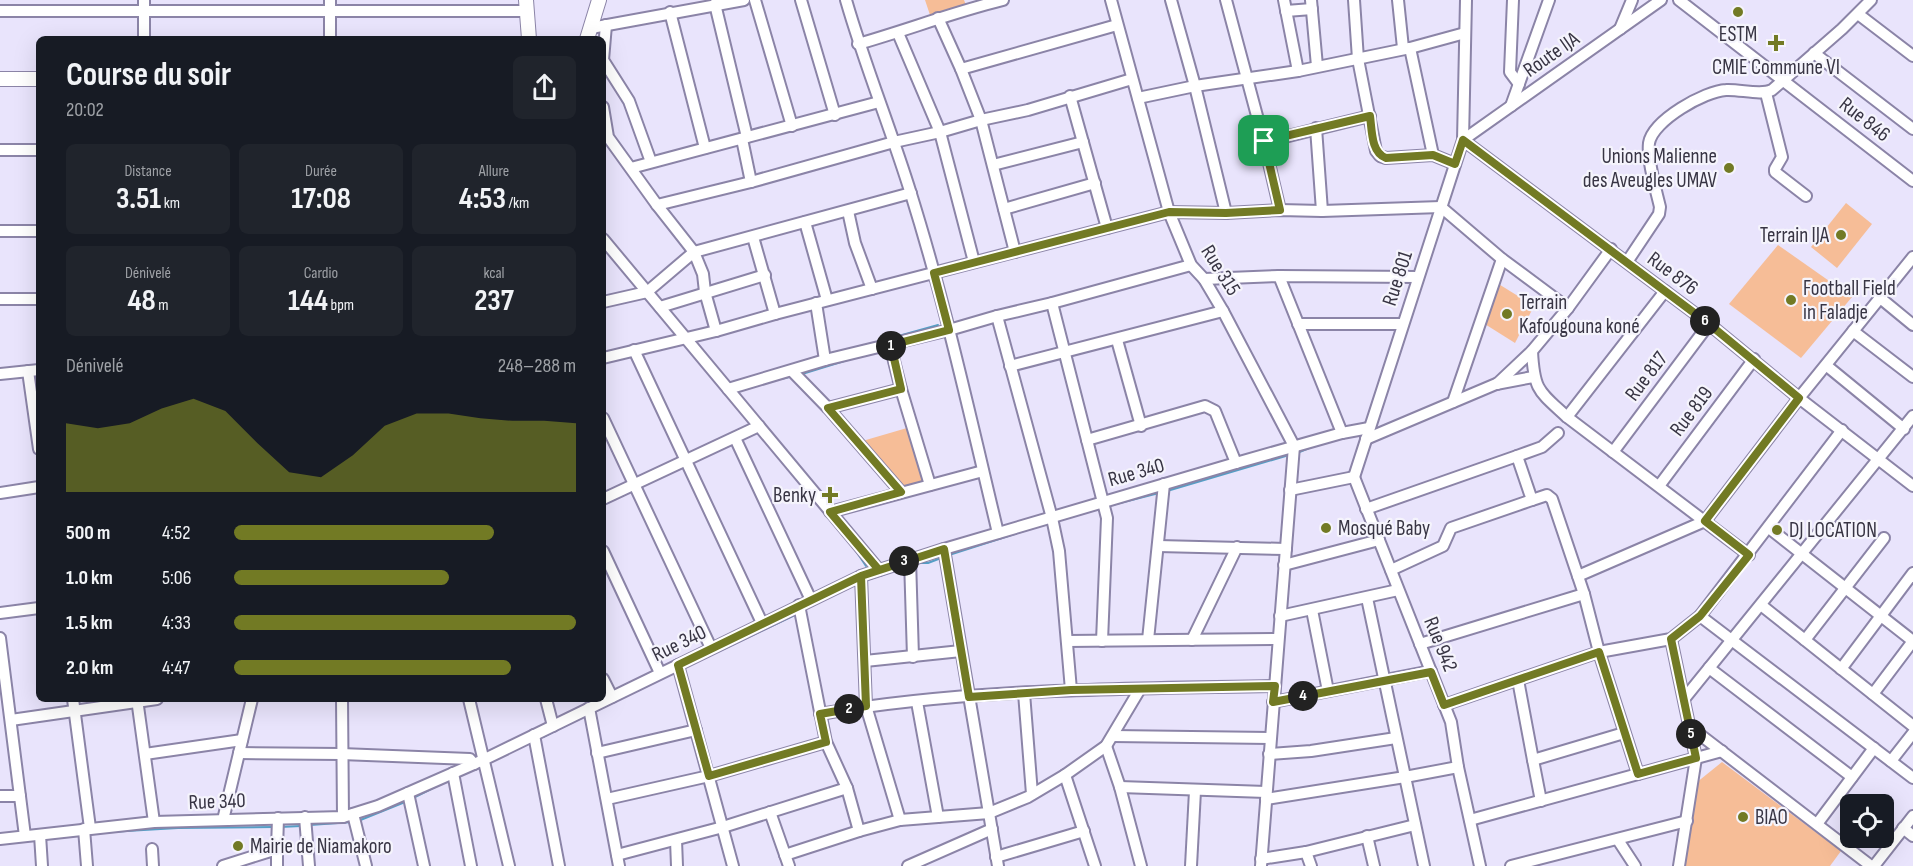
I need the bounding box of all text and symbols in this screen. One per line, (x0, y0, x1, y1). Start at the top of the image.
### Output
marker: ESTM (1731, 5, 1745, 19)
place label: ESTM (1719, 22, 1757, 47)
street label: Route IJA (1519, 26, 1585, 83)
marker: CMIE Commune VI (1767, 34, 1785, 52)
text: Course du soir (66, 55, 231, 95)
place label: CMIE Commune VI (1712, 55, 1840, 80)
button: share (513, 56, 576, 119)
street label: Rue 846 (1834, 92, 1895, 147)
text: 20:02 (66, 98, 104, 122)
pin (1238, 115, 1289, 166)
icon: arrive (1247, 124, 1280, 157)
place label: Unions Malienne des Aveugles UMAV (1583, 144, 1718, 193)
marker: Unions Malienne des Aveugles UMAV (1722, 161, 1736, 175)
text: Distance (124, 162, 172, 181)
text: Durée (305, 162, 337, 181)
text: Allure (479, 162, 509, 181)
text: 3.51 (116, 181, 161, 217)
text: 17:08 (291, 181, 351, 217)
text: 4:53 (459, 181, 506, 217)
text: km (161, 194, 180, 213)
text: /km (506, 194, 529, 213)
place label: Terrain IJA (1760, 223, 1830, 248)
marker: Terrain IJA (1834, 228, 1848, 242)
street label: Rue 315 (1195, 240, 1246, 300)
street label: Rue 876 (1642, 246, 1703, 301)
street label: Rue 801 (1377, 247, 1418, 309)
text: Dénivelé (125, 264, 171, 283)
text: Cardio (304, 264, 338, 283)
text: kcal (483, 264, 505, 283)
place label: Football Field in Faladje (1803, 276, 1896, 325)
text: 48 (128, 283, 156, 319)
text: 144 (288, 283, 328, 319)
text: 237 (474, 283, 514, 319)
place label: Terrain Kafougouna koné (1519, 290, 1640, 339)
marker: Football Field in Faladje (1784, 293, 1798, 307)
text: m (156, 296, 168, 315)
text: bpm (328, 296, 354, 315)
pin: 6 (1690, 306, 1720, 336)
marker: Terrain Kafougouna koné (1500, 307, 1514, 321)
text: 6 (1701, 311, 1709, 330)
pin: 1 (876, 331, 906, 361)
text: 1 (888, 336, 894, 355)
street label: Rue 817 (1620, 346, 1673, 406)
text: Dénivelé (66, 354, 124, 378)
text: 248–288 m (498, 354, 576, 378)
street label: Rue 819 (1665, 381, 1718, 441)
street label: Rue 340 (1105, 453, 1167, 492)
place label: Benky (773, 483, 816, 508)
marker: Benky (821, 486, 839, 504)
place label: Mosqué Baby (1338, 516, 1430, 541)
place label: DJ LOCATION (1789, 518, 1877, 543)
text: 500 m (66, 521, 110, 545)
text: 4:52 (162, 521, 190, 545)
marker: Mosqué Baby (1319, 521, 1333, 535)
marker: DJ LOCATION (1770, 523, 1784, 537)
pin: 3 (889, 546, 919, 576)
text: 3 (900, 551, 908, 570)
text: 1.0 km (66, 566, 113, 590)
text: 5:06 (162, 566, 191, 590)
text: 1.5 km (66, 611, 112, 635)
text: 4:33 (162, 611, 191, 635)
street label: Rue 942 (1418, 613, 1463, 675)
street label: Rue 340 (648, 620, 710, 667)
text: 2.0 km (66, 656, 113, 680)
text: 4:47 (162, 656, 190, 680)
pin: 4 (1288, 681, 1318, 711)
text: 4 (1299, 686, 1307, 705)
pin: 2 (834, 694, 864, 724)
text: 2 (845, 699, 853, 718)
pin: 5 (1676, 719, 1706, 749)
text: 5 (1687, 724, 1695, 743)
street label: Rue 340 (188, 788, 246, 815)
map controls (1840, 794, 1894, 848)
button: locate (1840, 794, 1894, 848)
place label: BIAO (1755, 805, 1788, 830)
marker: BIAO (1736, 810, 1750, 824)
place label: Mairie de Niamakoro (250, 834, 392, 859)
marker: Mairie de Niamakoro (231, 839, 245, 853)

